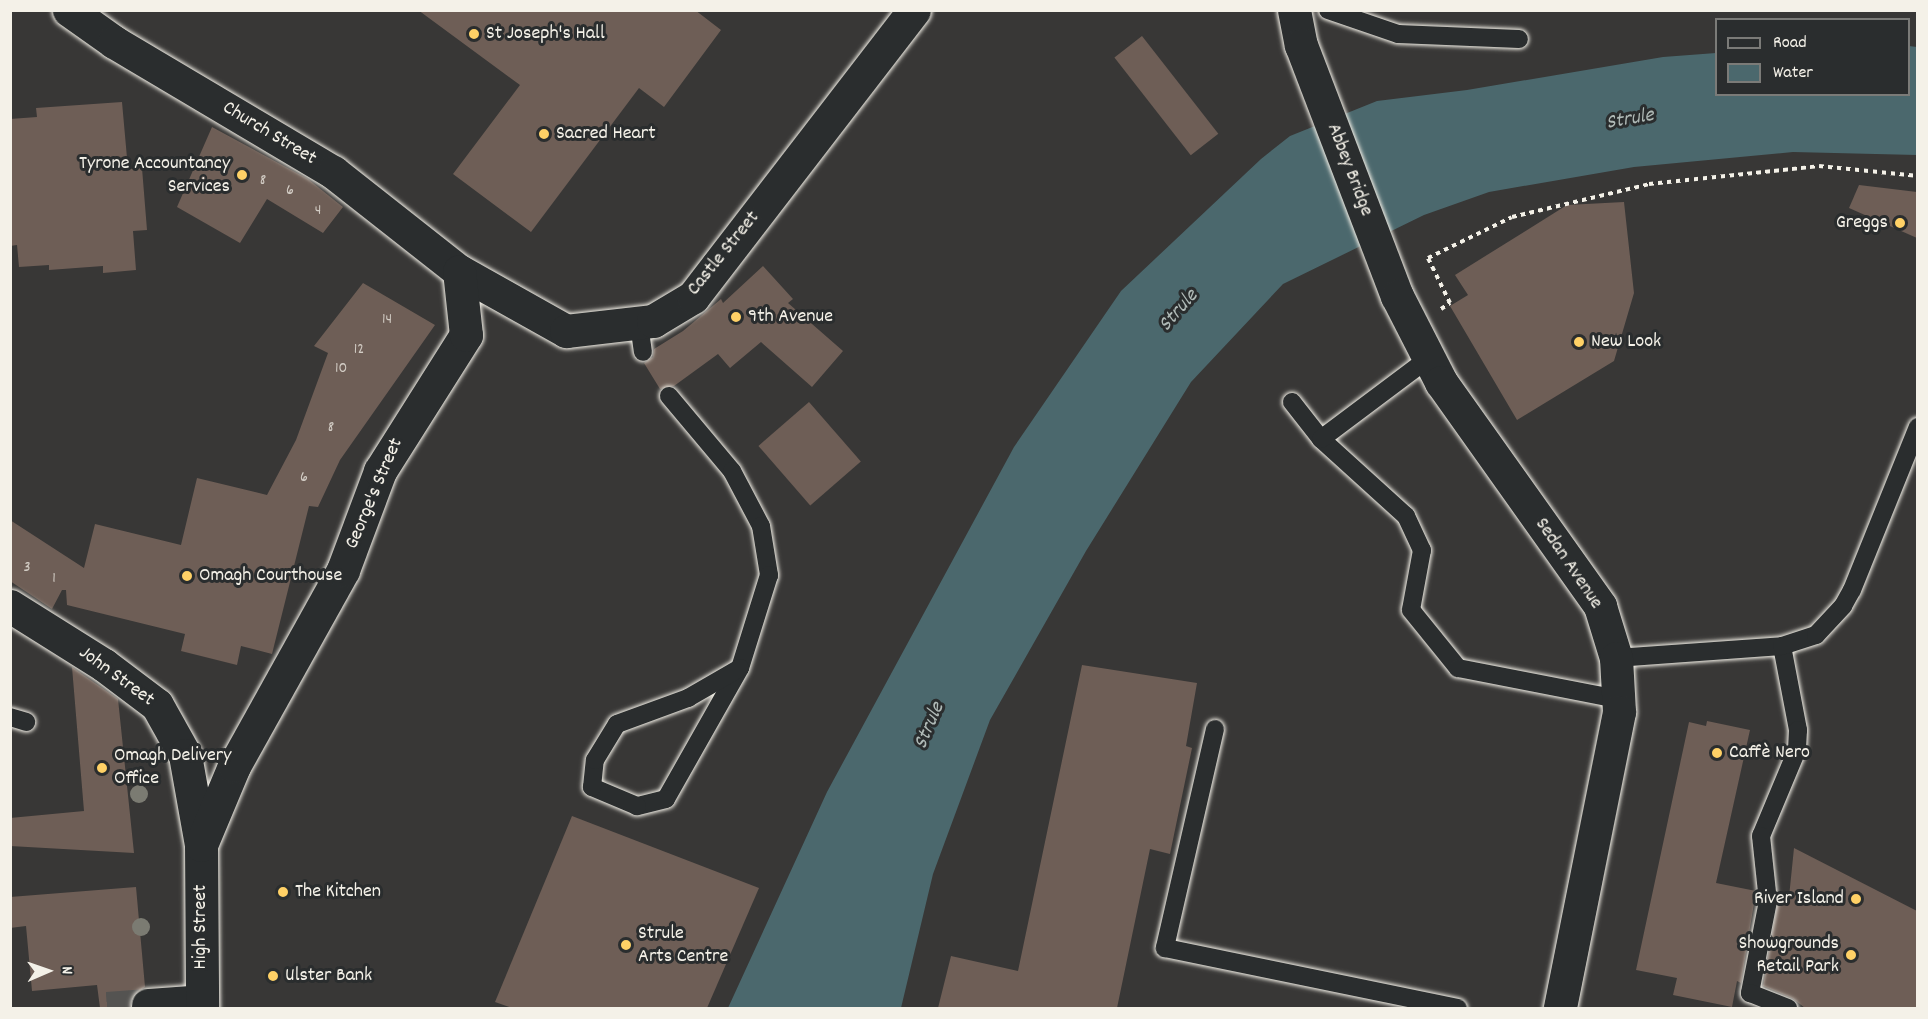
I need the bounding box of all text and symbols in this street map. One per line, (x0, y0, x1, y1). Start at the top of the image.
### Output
legend (1715, 18, 1910, 96)
place label: St Joseph's Hall (486, 22, 605, 46)
marker: St Joseph's Hall (467, 27, 481, 41)
text: Road (1773, 31, 1807, 56)
text: Water (1773, 61, 1813, 86)
street label: Church Street (218, 97, 320, 171)
water label: Strule (1604, 103, 1656, 137)
street label: Abbey Bridge (1320, 120, 1378, 220)
place label: Sacred Heart (556, 122, 656, 146)
marker: Sacred Heart (537, 127, 551, 141)
place label: Tyrone Accountancy Services (79, 152, 230, 199)
marker: Tyrone Accountancy Services (235, 168, 249, 182)
house number: 8 (260, 171, 266, 191)
house number: 6 (286, 181, 294, 201)
house number: 4 (315, 201, 321, 221)
street label: Castle Street (683, 207, 765, 301)
place label: Greggs (1836, 211, 1888, 235)
marker: Greggs (1893, 216, 1907, 230)
water label: Strule (1154, 285, 1204, 337)
place label: 9th Avenue (748, 305, 833, 329)
house number: 14 (382, 310, 392, 330)
marker: 9th Avenue (729, 310, 743, 324)
place label: New Look (1591, 330, 1661, 354)
marker: New Look (1572, 335, 1586, 349)
house number: 12 (354, 340, 364, 360)
house number: 10 (335, 359, 347, 379)
house number: 8 (328, 418, 334, 438)
street label: George's Street (341, 435, 409, 553)
house number: 6 (300, 468, 308, 488)
street label: Sedan Avenue (1529, 514, 1607, 614)
house number: 3 (23, 558, 31, 578)
place label: Omagh Courthouse (199, 564, 342, 588)
house number: 1 (52, 569, 56, 589)
marker: Omagh Courthouse (180, 569, 194, 583)
street label: John Street (73, 641, 159, 713)
water label: Strule (909, 699, 951, 753)
place label: Caffè Nero (1729, 741, 1810, 765)
place label: Omagh Delivery Office (114, 744, 231, 791)
marker: Caffè Nero (1710, 746, 1724, 760)
marker: Omagh Delivery Office (95, 761, 109, 775)
place label: The Kitchen (295, 880, 381, 904)
street label: High Street (189, 885, 213, 969)
marker: The Kitchen (276, 885, 290, 899)
place label: River Island (1754, 887, 1844, 911)
marker: River Island (1849, 892, 1863, 906)
place label: Strule Arts Centre (638, 922, 728, 969)
place label: Showgrounds Retail Park (1739, 932, 1839, 979)
marker: Strule Arts Centre (619, 938, 633, 952)
north arrow (18, 941, 78, 1001)
marker: Showgrounds Retail Park (1844, 948, 1858, 962)
place label: Ulster Bank (285, 964, 372, 988)
text: N (55, 966, 78, 975)
marker: Ulster Bank (266, 969, 280, 983)

